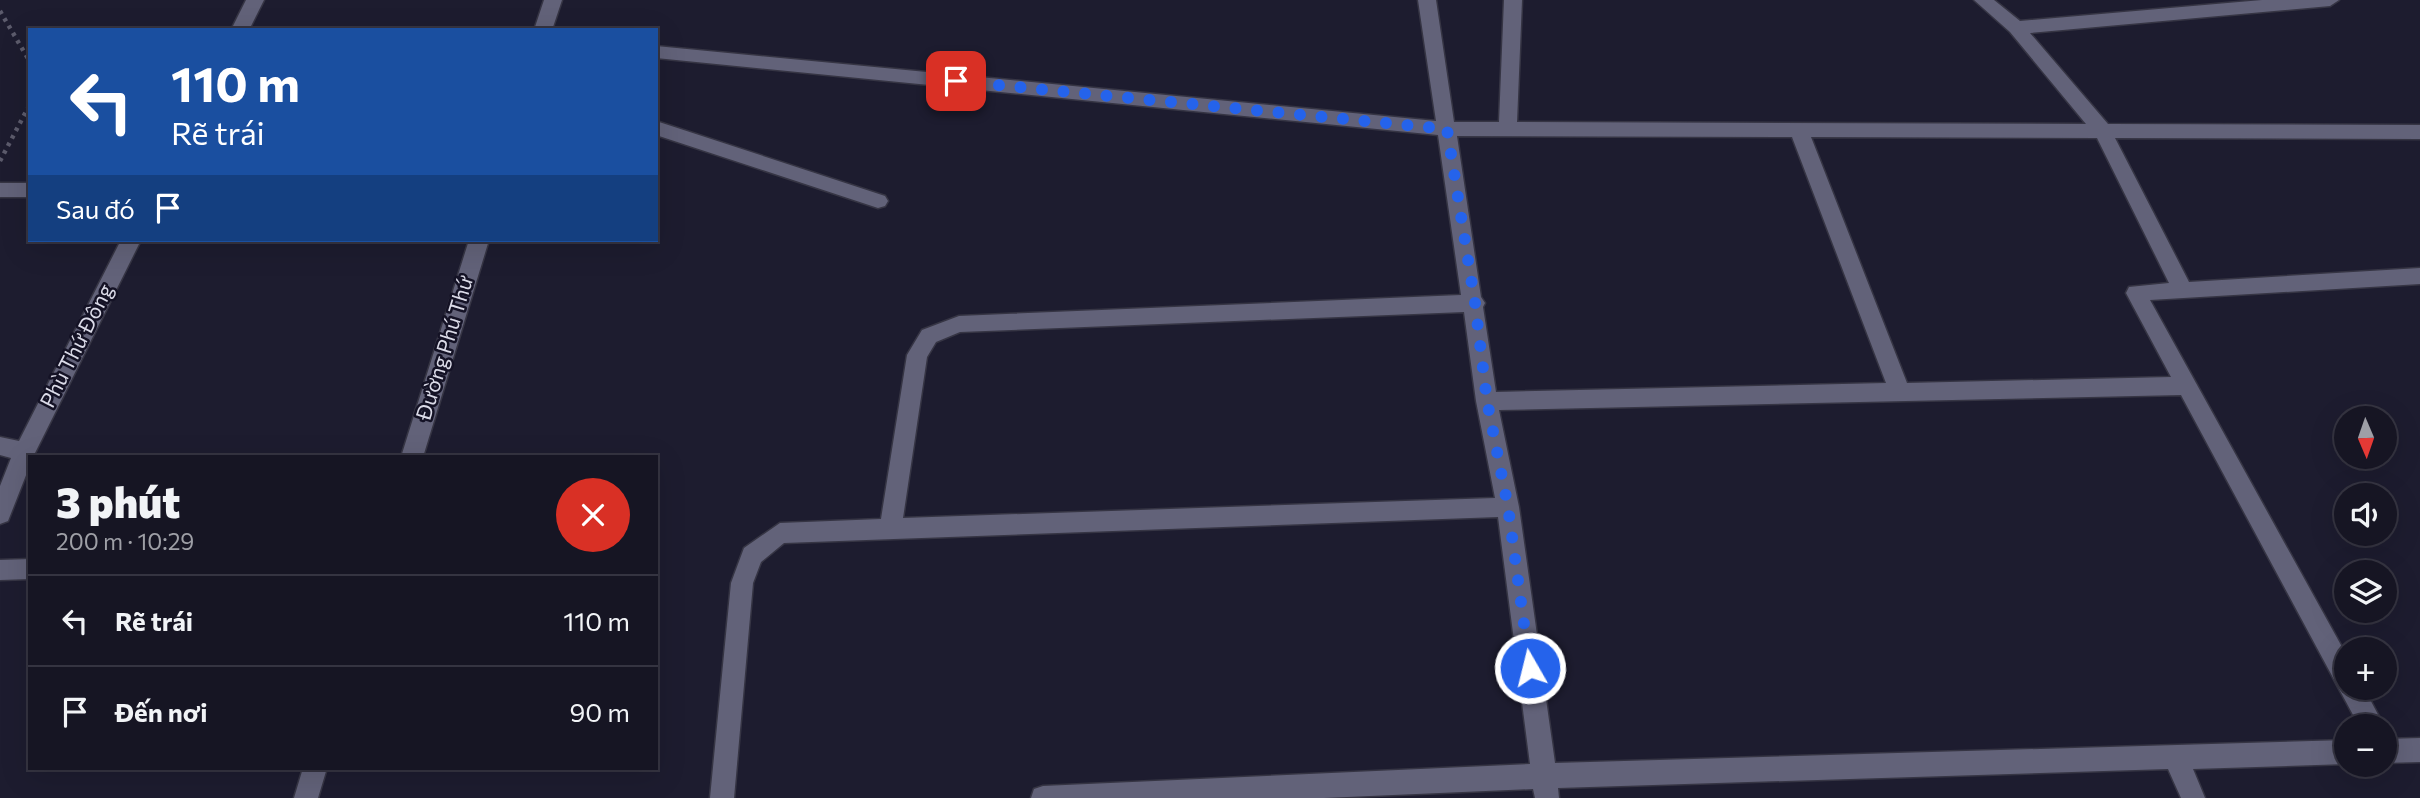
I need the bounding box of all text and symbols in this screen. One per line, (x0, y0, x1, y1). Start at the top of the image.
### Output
pin (926, 51, 986, 111)
text: 110 m (171, 52, 300, 112)
icon: left (56, 56, 147, 147)
icon: arrive (937, 62, 975, 100)
text: Rẽ trái (171, 112, 265, 152)
icon: arrive (149, 189, 187, 227)
text: Sau đó (56, 193, 135, 224)
street label: Đường Phú Thứ (409, 272, 478, 424)
street label: Phù Thứ Đông (34, 279, 118, 411)
north arrow (2334, 406, 2398, 469)
map controls (2334, 406, 2397, 777)
text: 3 phút (56, 475, 180, 527)
button: close (556, 478, 630, 552)
button: sound (2334, 483, 2397, 546)
text: 200 m · 10:29 (56, 527, 194, 555)
button: layers (2334, 560, 2397, 623)
icon: left (56, 602, 94, 640)
text: Rẽ trái (115, 605, 193, 636)
text: 110 m (563, 605, 630, 636)
position arrow (1493, 631, 1567, 705)
button: + (2334, 637, 2397, 700)
icon: arrive (56, 693, 94, 731)
text: Đến nơi (115, 696, 208, 727)
text: 90 m (570, 696, 630, 727)
button: − (2334, 714, 2397, 777)

